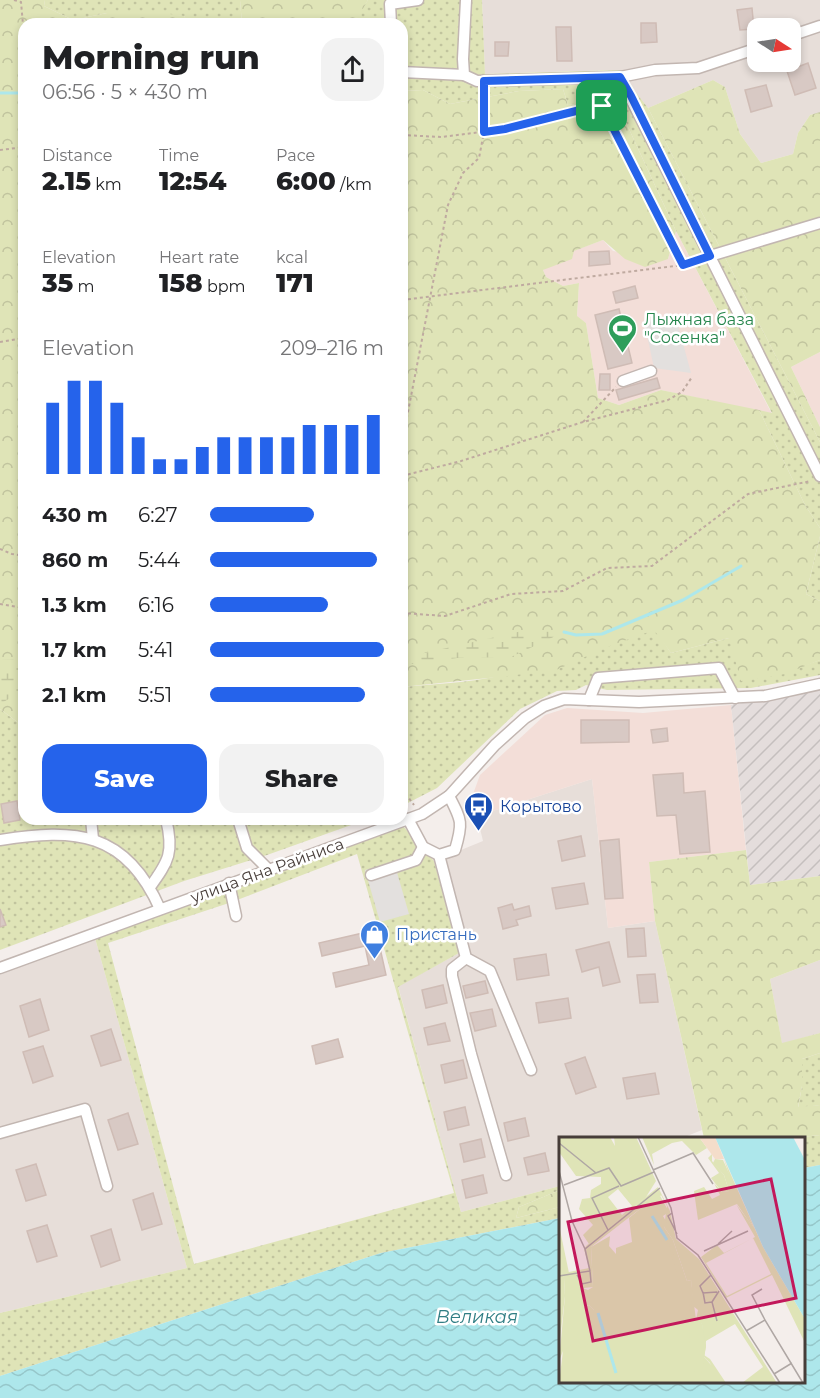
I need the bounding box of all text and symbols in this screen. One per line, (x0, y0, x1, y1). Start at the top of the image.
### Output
north arrow (747, 18, 801, 72)
map controls (747, 18, 801, 72)
text: Morning run (42, 37, 260, 77)
button: share (321, 38, 384, 101)
text: 06:56 · 5 × 430 m (42, 80, 208, 104)
pin (576, 80, 627, 131)
icon: arrive (585, 89, 618, 122)
text: Distance (42, 146, 112, 165)
text: Time (159, 146, 199, 165)
text: Pace (276, 146, 315, 165)
text: 2.15 (42, 165, 91, 197)
text: 12:54 (159, 165, 226, 197)
text: 6:00 (276, 165, 336, 197)
text: km (91, 175, 122, 194)
text: /km (336, 175, 372, 194)
text: Elevation (42, 248, 116, 267)
text: Heart rate (159, 248, 239, 267)
text: kcal (276, 248, 308, 267)
text: 35 (42, 267, 73, 299)
text: 158 (159, 267, 203, 299)
text: 171 (276, 267, 314, 299)
text: m (73, 277, 94, 296)
text: bpm (203, 277, 246, 296)
place label: Лыжная база "Сосенка" (644, 310, 754, 347)
sports icon: Лыжная база "Сосенка" (607, 312, 639, 354)
text: Elevation (42, 336, 134, 360)
text: 209–216 m (280, 336, 384, 360)
text: 430 m (42, 503, 108, 527)
text: 6:27 (138, 503, 178, 527)
text: 860 m (42, 548, 108, 572)
text: 5:44 (138, 548, 180, 572)
text: 1.3 km (42, 593, 107, 617)
text: 6:16 (138, 593, 174, 617)
text: 1.7 km (42, 638, 107, 662)
text: 5:41 (138, 638, 174, 662)
text: 2.1 km (42, 683, 106, 707)
text: 5:51 (138, 683, 172, 707)
button: Save (42, 744, 207, 813)
button: Share (219, 744, 384, 813)
bus stop icon: Корытово (463, 790, 495, 832)
place label: Корытово (500, 797, 582, 816)
street label: улица Яна Райниса (187, 834, 346, 907)
shop icon: Пристань (359, 918, 391, 960)
place label: Пристань (396, 925, 477, 944)
inset map (559, 1137, 805, 1383)
water label: Великая (436, 1306, 518, 1328)

